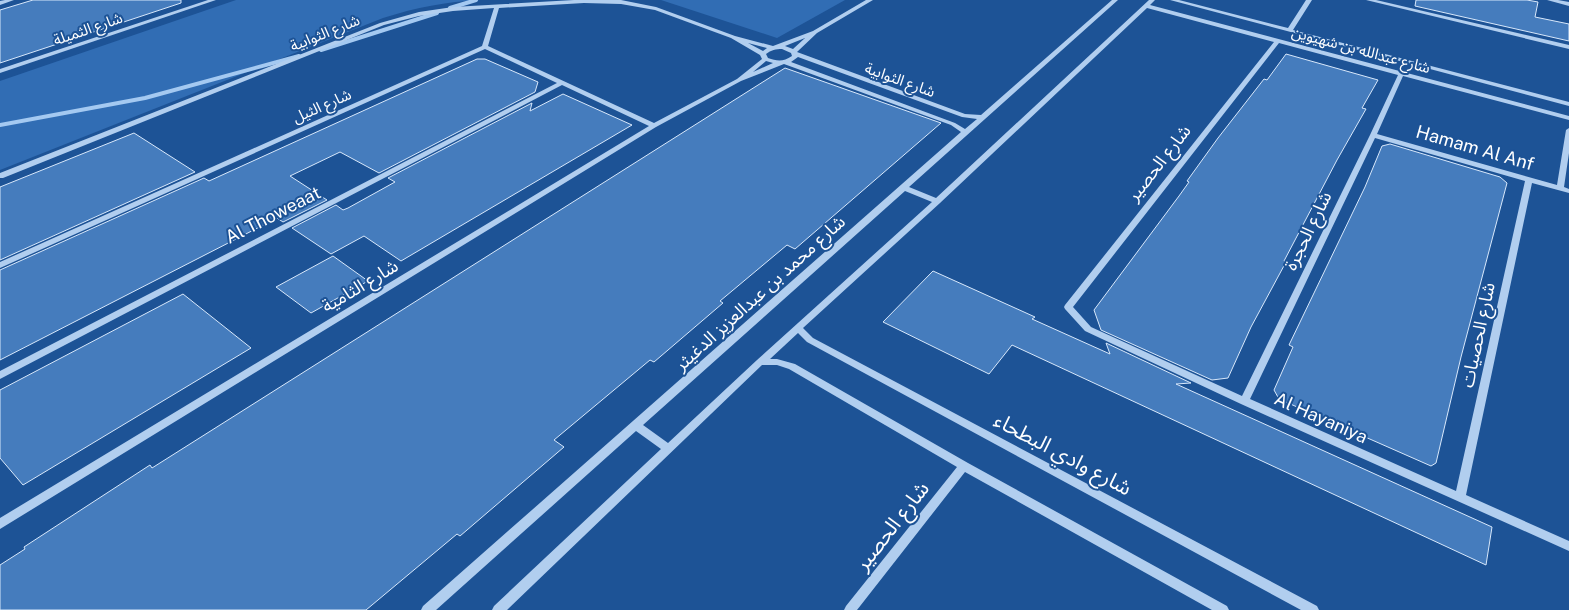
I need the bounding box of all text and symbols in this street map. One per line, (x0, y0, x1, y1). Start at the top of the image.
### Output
street label: شارع الثميلة (51, 9, 126, 52)
street label: شارع الثوابية (288, 11, 364, 58)
street label: شارع عبدالله بن شهيوين (1289, 23, 1432, 80)
street label: شارع الثوابية (861, 59, 938, 104)
street label: شارع الثيل (290, 85, 356, 130)
street label: شارع الحصير (1122, 120, 1198, 208)
street label: Hamam Al Anf (1414, 121, 1537, 174)
street label: Al Thoweaat (222, 182, 324, 248)
street label: شارع الحجرة (1279, 188, 1339, 275)
street label: شارع محمد بن عبدالعزيز الدغيثر (669, 211, 852, 378)
street label: شارع الثامية (318, 255, 404, 320)
street label: شارع الحصيات (1456, 280, 1503, 390)
street label: Al Hayaniya (1271, 388, 1371, 447)
street label: شارع وادي البطحاء (988, 407, 1136, 504)
street label: شارع الحصير (849, 476, 936, 578)

